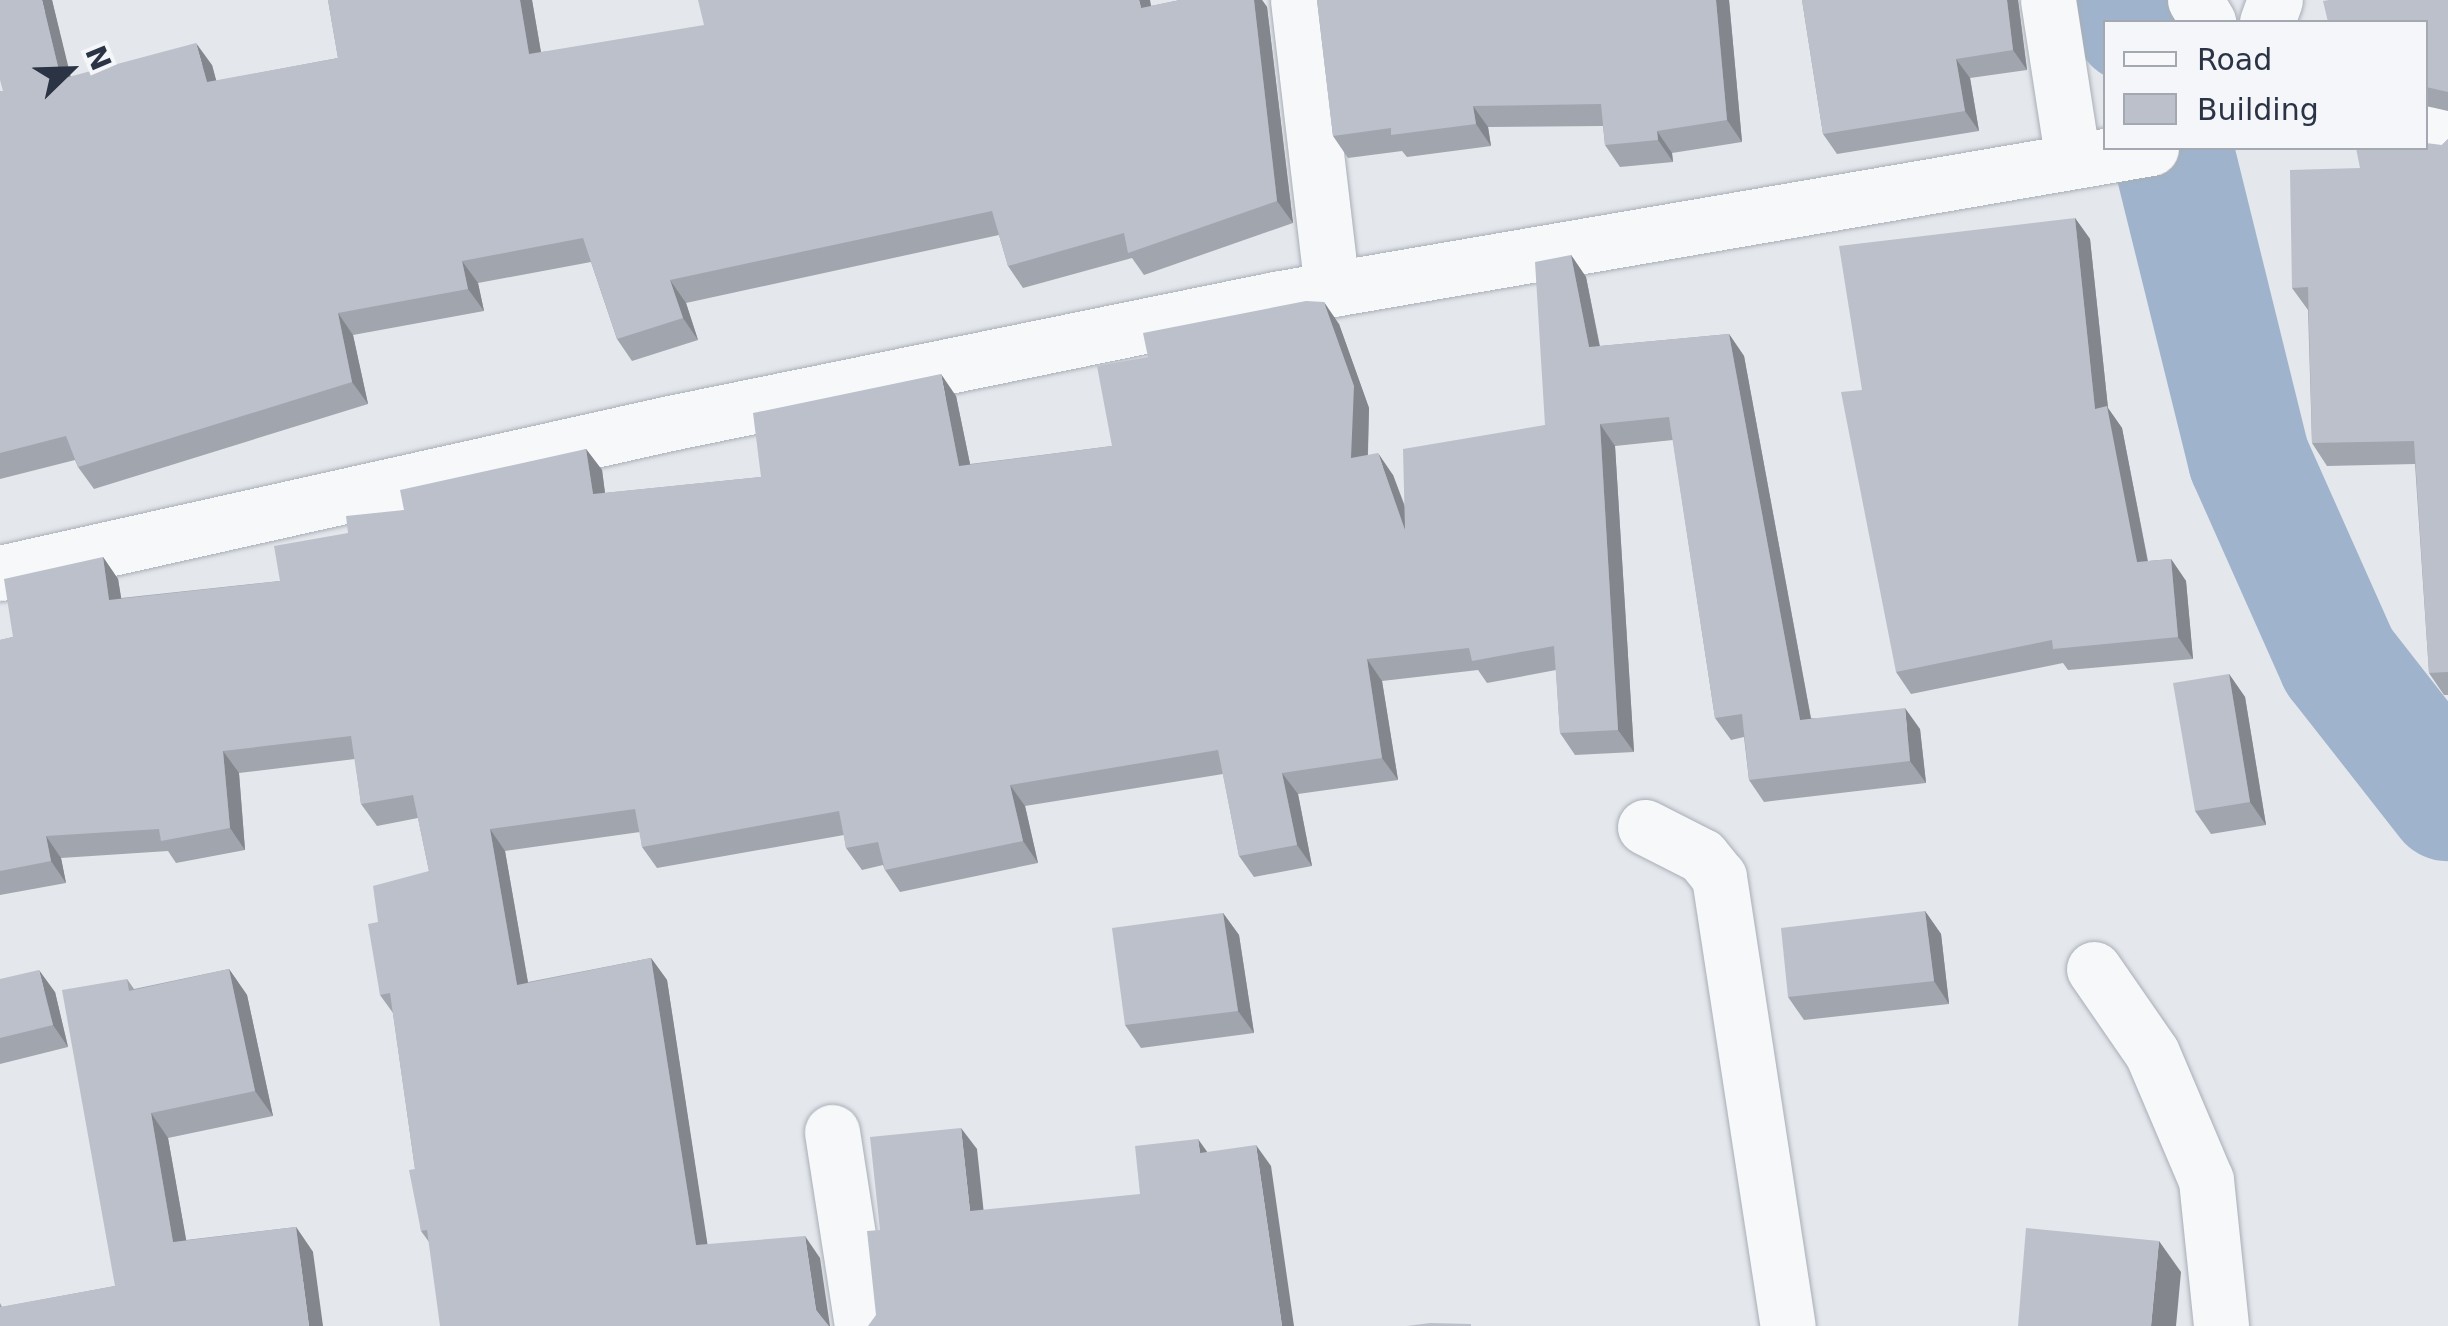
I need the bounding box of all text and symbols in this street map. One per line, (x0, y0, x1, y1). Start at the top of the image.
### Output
north arrow (20, 20, 120, 120)
legend (2103, 20, 2428, 150)
text: N (78, 41, 118, 75)
text: Road (2197, 42, 2272, 77)
text: Building (2197, 92, 2319, 127)

